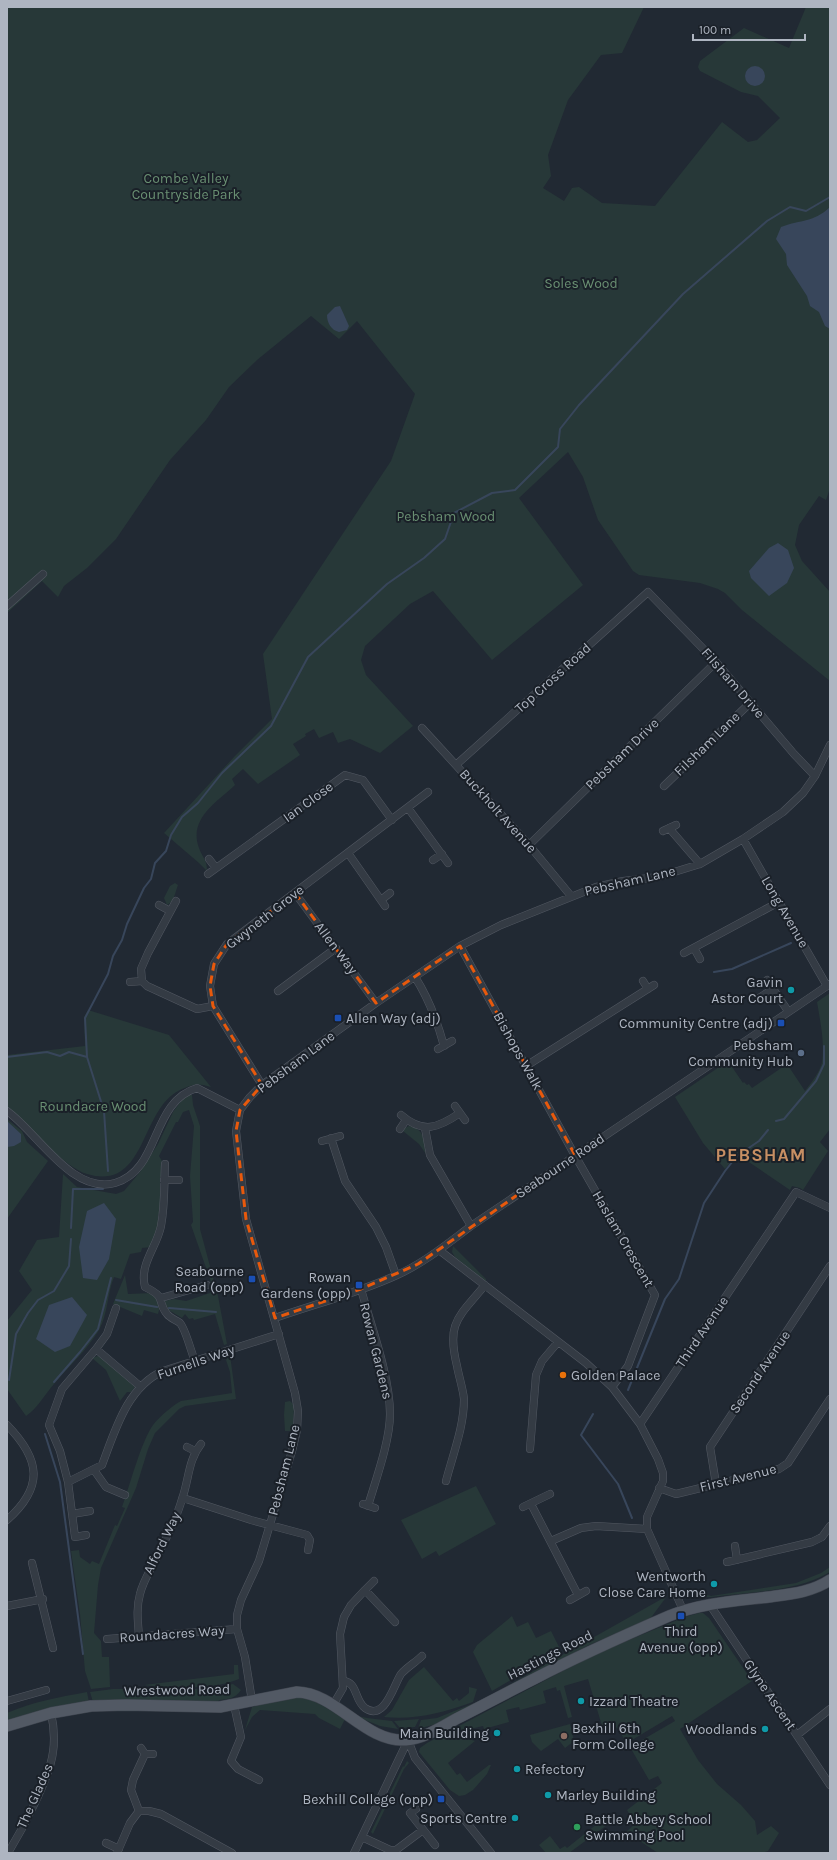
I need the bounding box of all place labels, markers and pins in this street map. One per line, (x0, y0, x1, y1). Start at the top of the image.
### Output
place label: Gavin Astor Court (711, 974, 783, 1007)
marker: Gavin Astor Court (786, 985, 796, 995)
place label: Allen Way (adj) (346, 1010, 441, 1027)
marker: Allen Way (adj) (333, 1013, 343, 1023)
place label: Community Centre (adj) (619, 1015, 773, 1032)
marker: Community Centre (adj) (776, 1018, 786, 1028)
place label: Pebsham Community Hub (688, 1037, 793, 1070)
marker: Pebsham Community Hub (796, 1048, 806, 1058)
place label: Seabourne Road (opp) (174, 1263, 244, 1296)
place label: Rowan Gardens (opp) (261, 1269, 351, 1302)
marker: Seabourne Road (opp) (247, 1274, 257, 1284)
marker: Rowan Gardens (opp) (354, 1280, 364, 1290)
place label: Golden Palace (571, 1367, 660, 1384)
marker: Golden Palace (558, 1370, 568, 1380)
place label: Wentworth Close Care Home (599, 1568, 706, 1601)
marker: Wentworth Close Care Home (709, 1579, 719, 1589)
marker: Third Avenue (opp) (676, 1611, 686, 1621)
place label: Third Avenue (opp) (639, 1623, 723, 1656)
place label: Izzard Theatre (589, 1693, 678, 1710)
marker: Izzard Theatre (576, 1696, 586, 1706)
place label: Bexhill 6th Form College (572, 1720, 654, 1753)
place label: Woodlands (686, 1721, 757, 1738)
marker: Woodlands (760, 1724, 770, 1734)
place label: Main Building (399, 1725, 489, 1742)
marker: Main Building (492, 1728, 502, 1738)
marker: Bexhill 6th Form College (559, 1731, 569, 1741)
place label: Refectory (525, 1761, 585, 1778)
marker: Refectory (512, 1764, 522, 1774)
place label: Marley Building (556, 1787, 656, 1804)
marker: Marley Building (543, 1790, 553, 1800)
place label: Bexhill College (opp) (303, 1791, 433, 1808)
marker: Bexhill College (opp) (436, 1794, 446, 1804)
place label: Sports Centre (420, 1810, 507, 1827)
place label: Battle Abbey School Swimming Pool (585, 1811, 711, 1844)
marker: Sports Centre (510, 1813, 520, 1823)
marker: Battle Abbey School Swimming Pool (572, 1822, 582, 1832)

